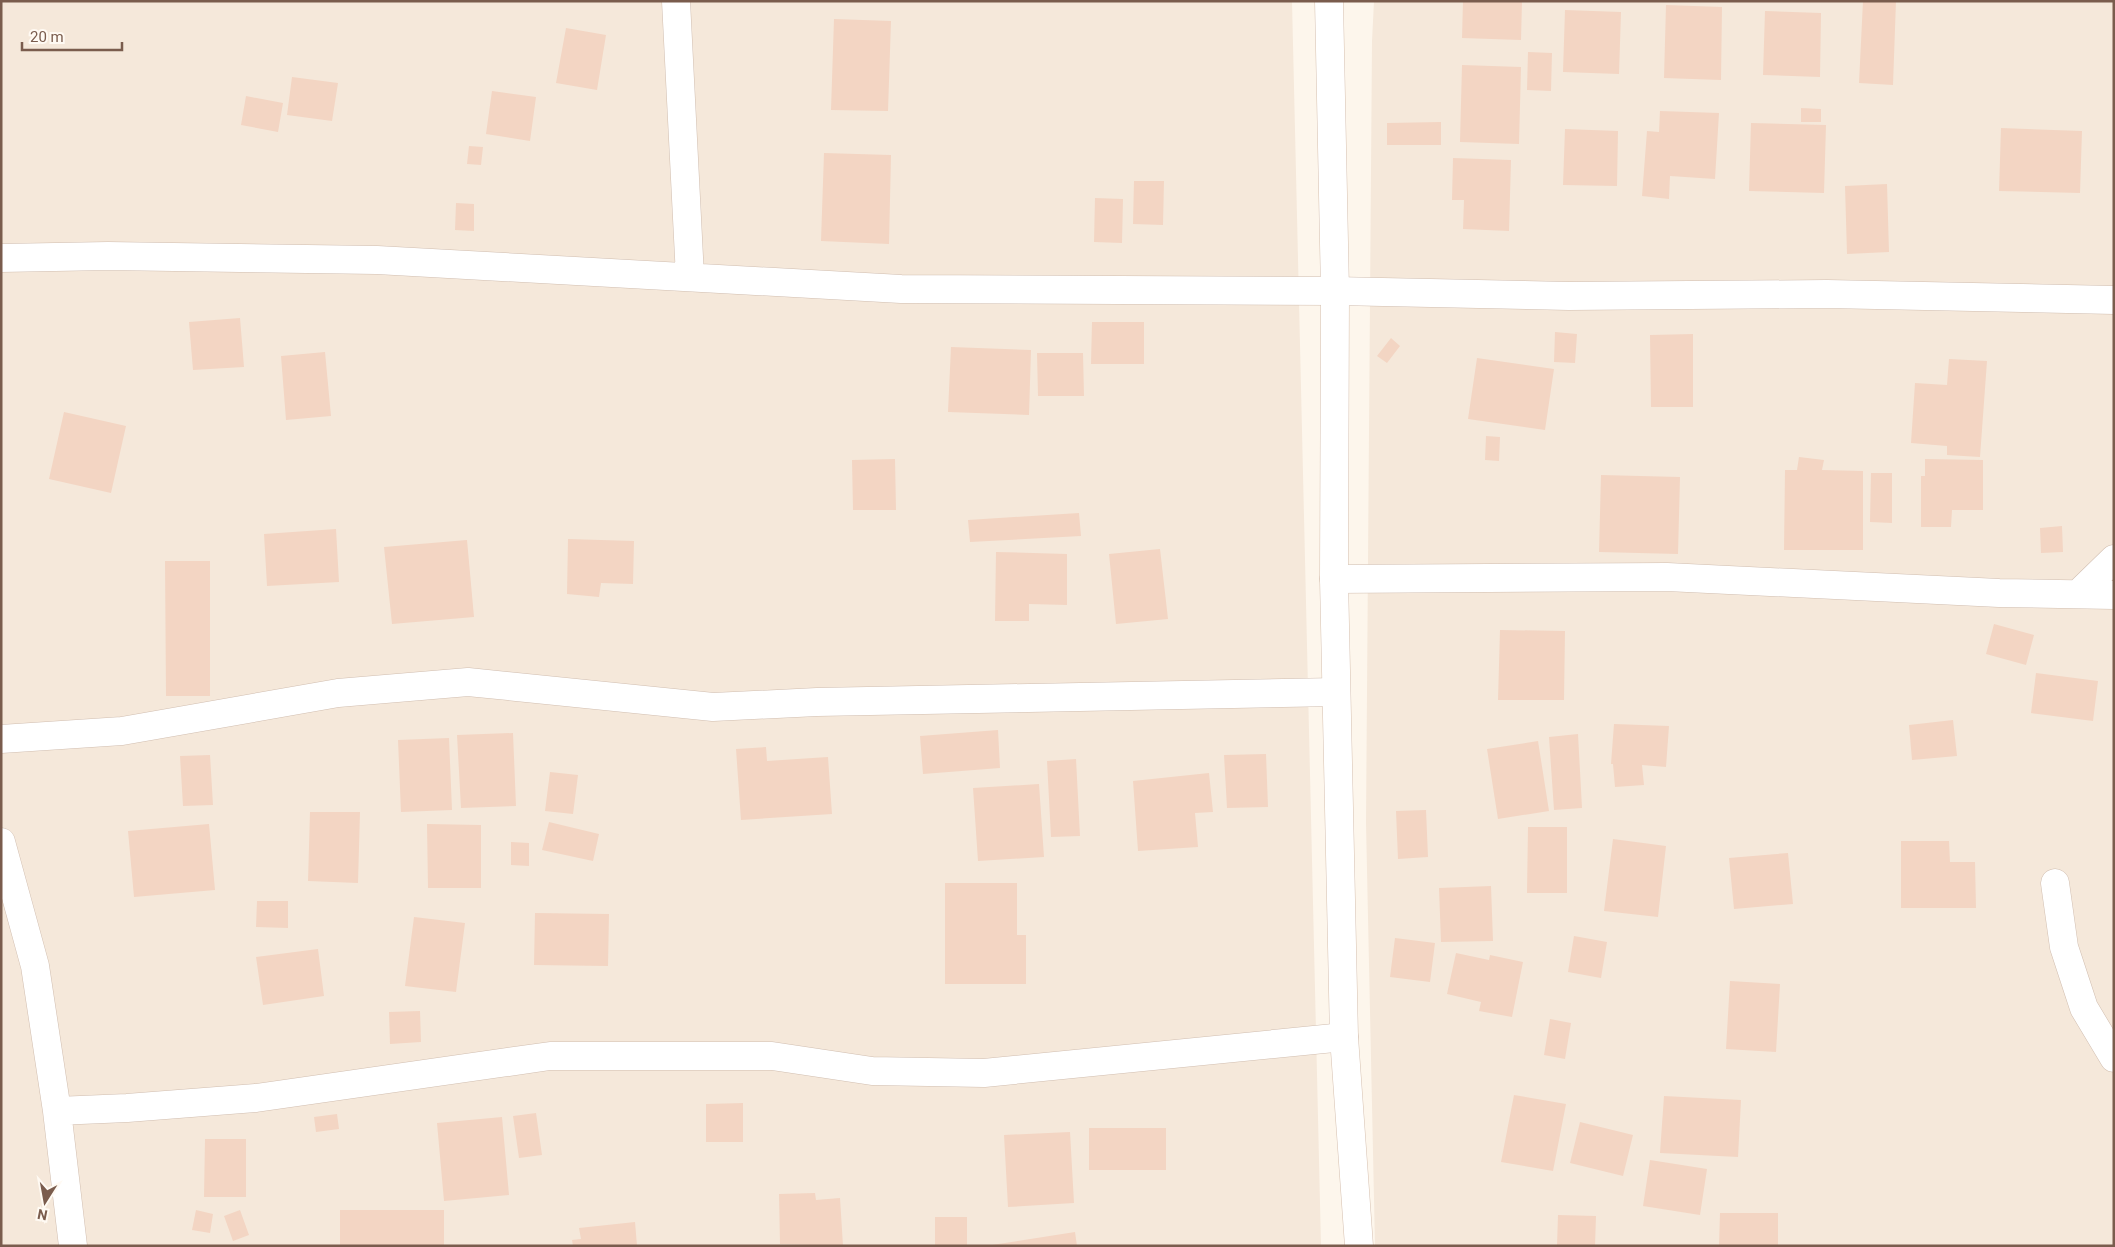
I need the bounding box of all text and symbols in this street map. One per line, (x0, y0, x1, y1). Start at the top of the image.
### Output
scale bar (22, 20, 122, 52)
text: 20 m (30, 28, 64, 46)
north arrow (20, 1177, 70, 1227)
text: N (36, 1206, 49, 1224)

